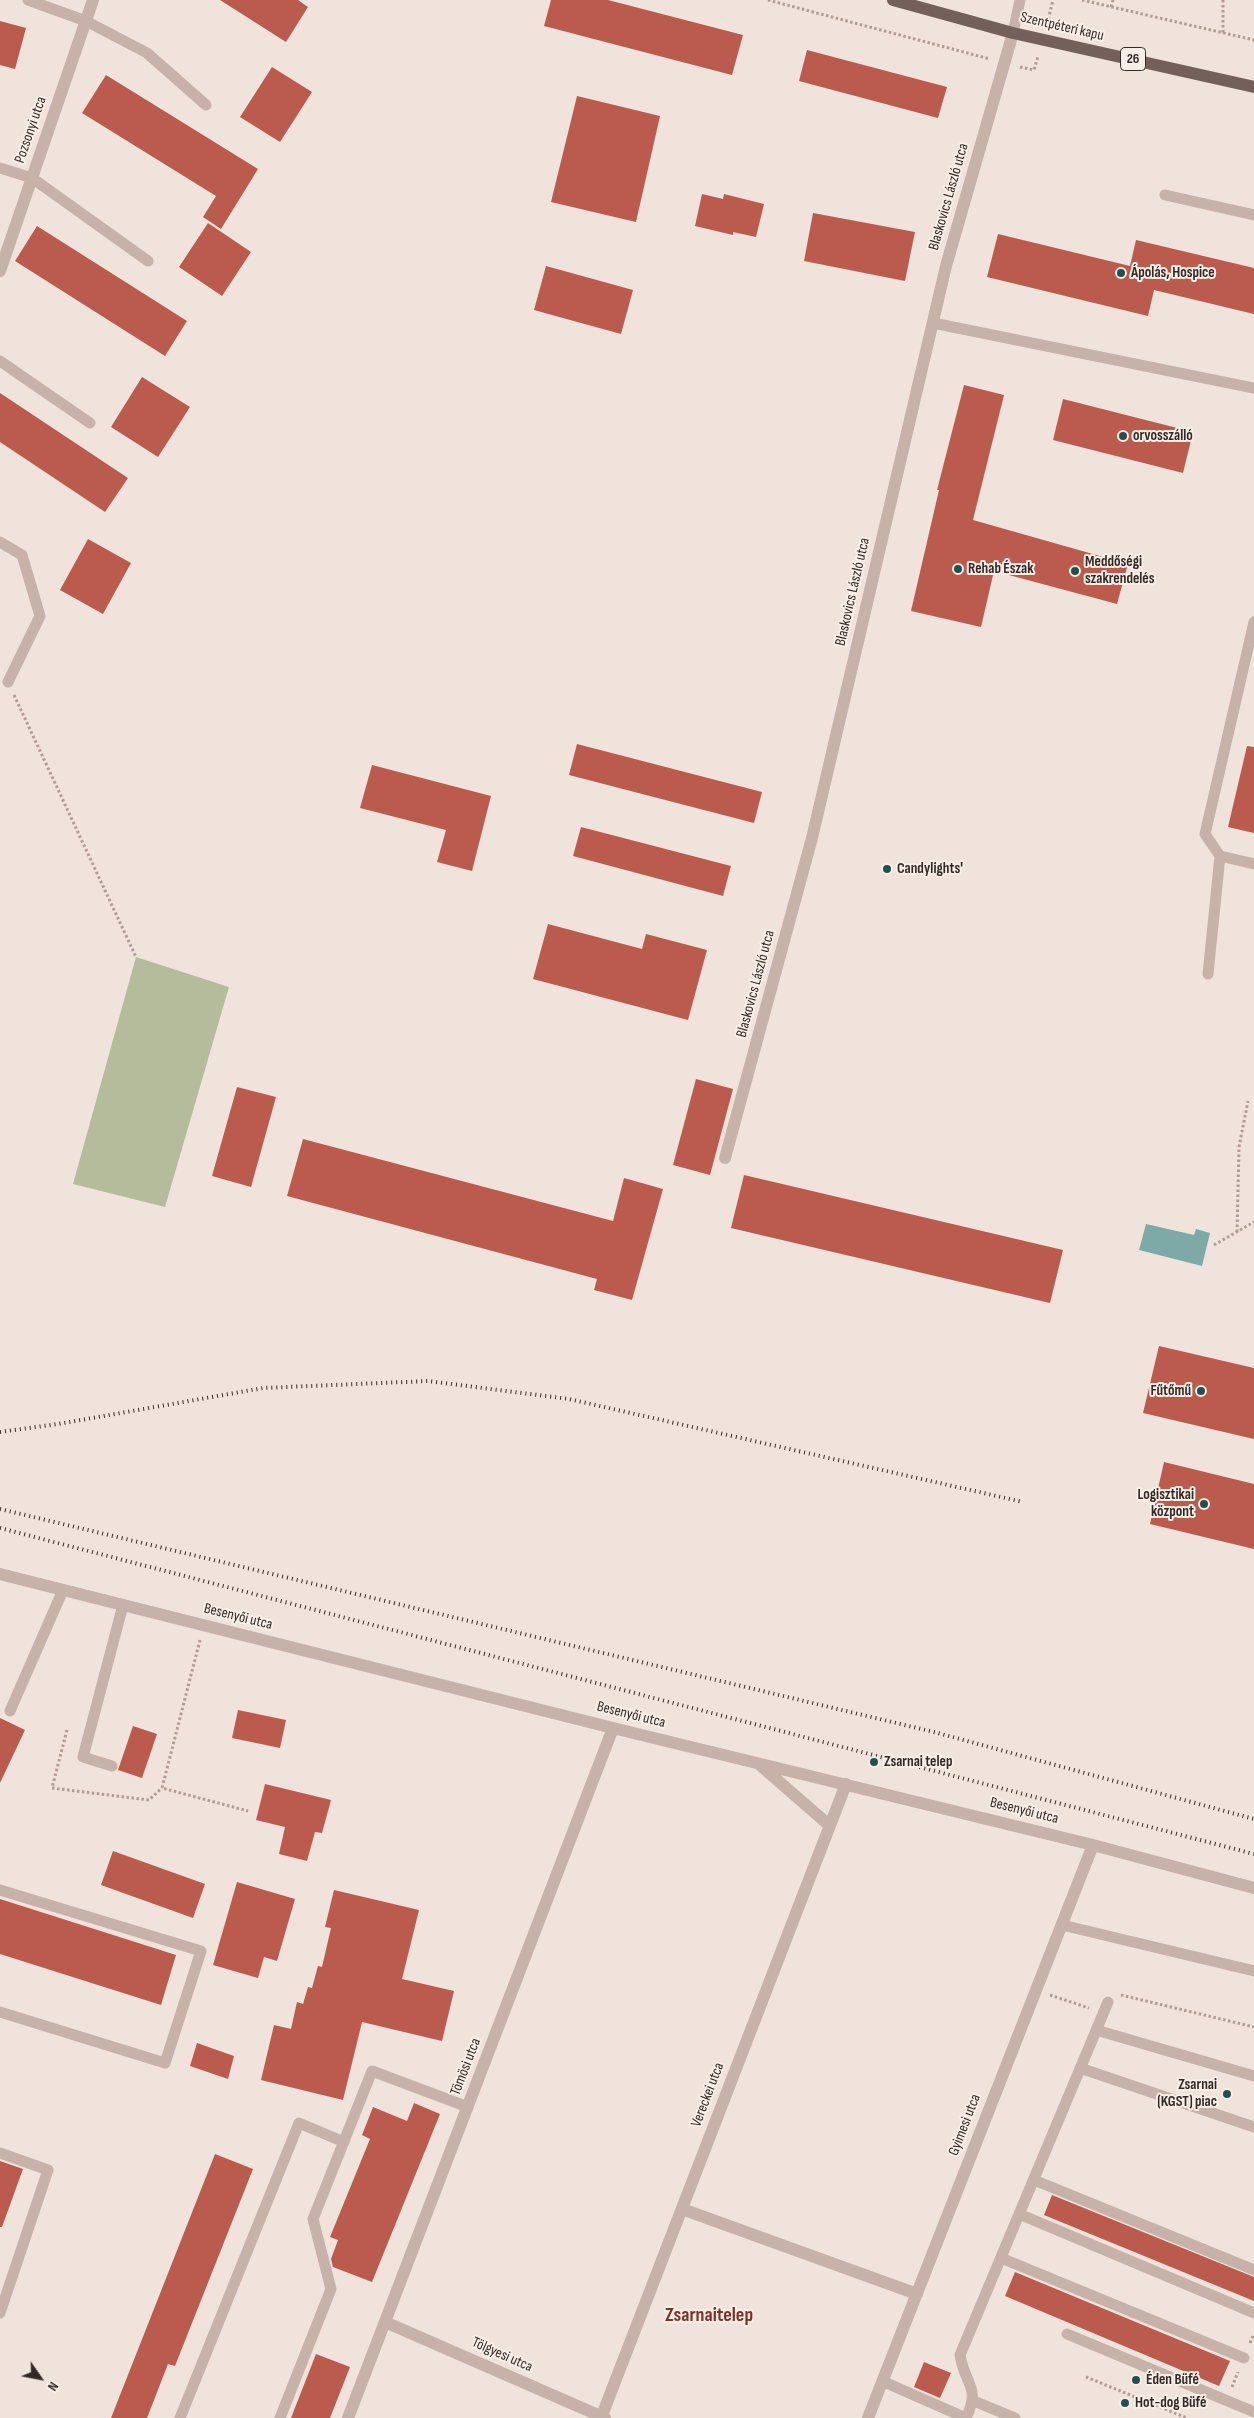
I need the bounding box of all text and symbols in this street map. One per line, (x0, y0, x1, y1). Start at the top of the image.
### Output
street label: Szentpéteri kapu (1019, 9, 1105, 45)
road number: 26 (1120, 48, 1146, 70)
street label: Pozsonyi utca (11, 94, 51, 166)
street label: Blaskovics László utca (925, 142, 973, 252)
place label: Ápolás, Hospice (1131, 264, 1215, 282)
marker: Ápolás, Hospice (1115, 267, 1127, 279)
place label: orvosszálló (1133, 427, 1193, 445)
marker: orvosszálló (1117, 430, 1129, 442)
street label: Blaskovics László utca (832, 536, 874, 648)
place label: Meddőségi szakrendelés (1085, 553, 1155, 588)
place label: Rehab Észak (968, 560, 1034, 578)
marker: Rehab Észak (952, 563, 964, 575)
marker: Meddőségi szakrendelés (1069, 565, 1081, 577)
place label: Candylights' (897, 860, 963, 878)
marker: Candylights' (881, 863, 893, 875)
street label: Blaskovics László utca (733, 928, 779, 1040)
place label: Fűtőmű (1150, 1382, 1191, 1400)
marker: Fűtőmű (1195, 1385, 1207, 1397)
place label: Logisztikai központ (1137, 1486, 1194, 1521)
marker: Logisztikai központ (1198, 1498, 1210, 1510)
street label: Besenyői utca (202, 1600, 274, 1634)
street label: Besenyői utca (595, 1698, 667, 1732)
place label: Zsarnai telep (884, 1753, 952, 1771)
marker: Zsarnai telep (868, 1756, 880, 1768)
street label: Besenyői utca (988, 1794, 1060, 1828)
street label: Tömösi utca (447, 2036, 485, 2098)
street label: Vereckei utca (688, 2060, 728, 2130)
place label: Zsarnai (KGST) piac (1157, 2076, 1217, 2111)
marker: Zsarnai (KGST) piac (1221, 2088, 1233, 2100)
street label: Gyimesi utca (945, 2092, 985, 2158)
district label: Zsarnaitelep (665, 2304, 753, 2328)
street label: Tölgyesi utca (469, 2334, 535, 2376)
north arrow (15, 2353, 65, 2403)
place label: Éden Büfé (1146, 2371, 1199, 2389)
marker: Éden Büfé (1130, 2374, 1142, 2386)
text: N (44, 2379, 62, 2394)
place label: Hot-dog Büfé (1135, 2394, 1206, 2412)
marker: Hot-dog Büfé (1119, 2397, 1131, 2409)

